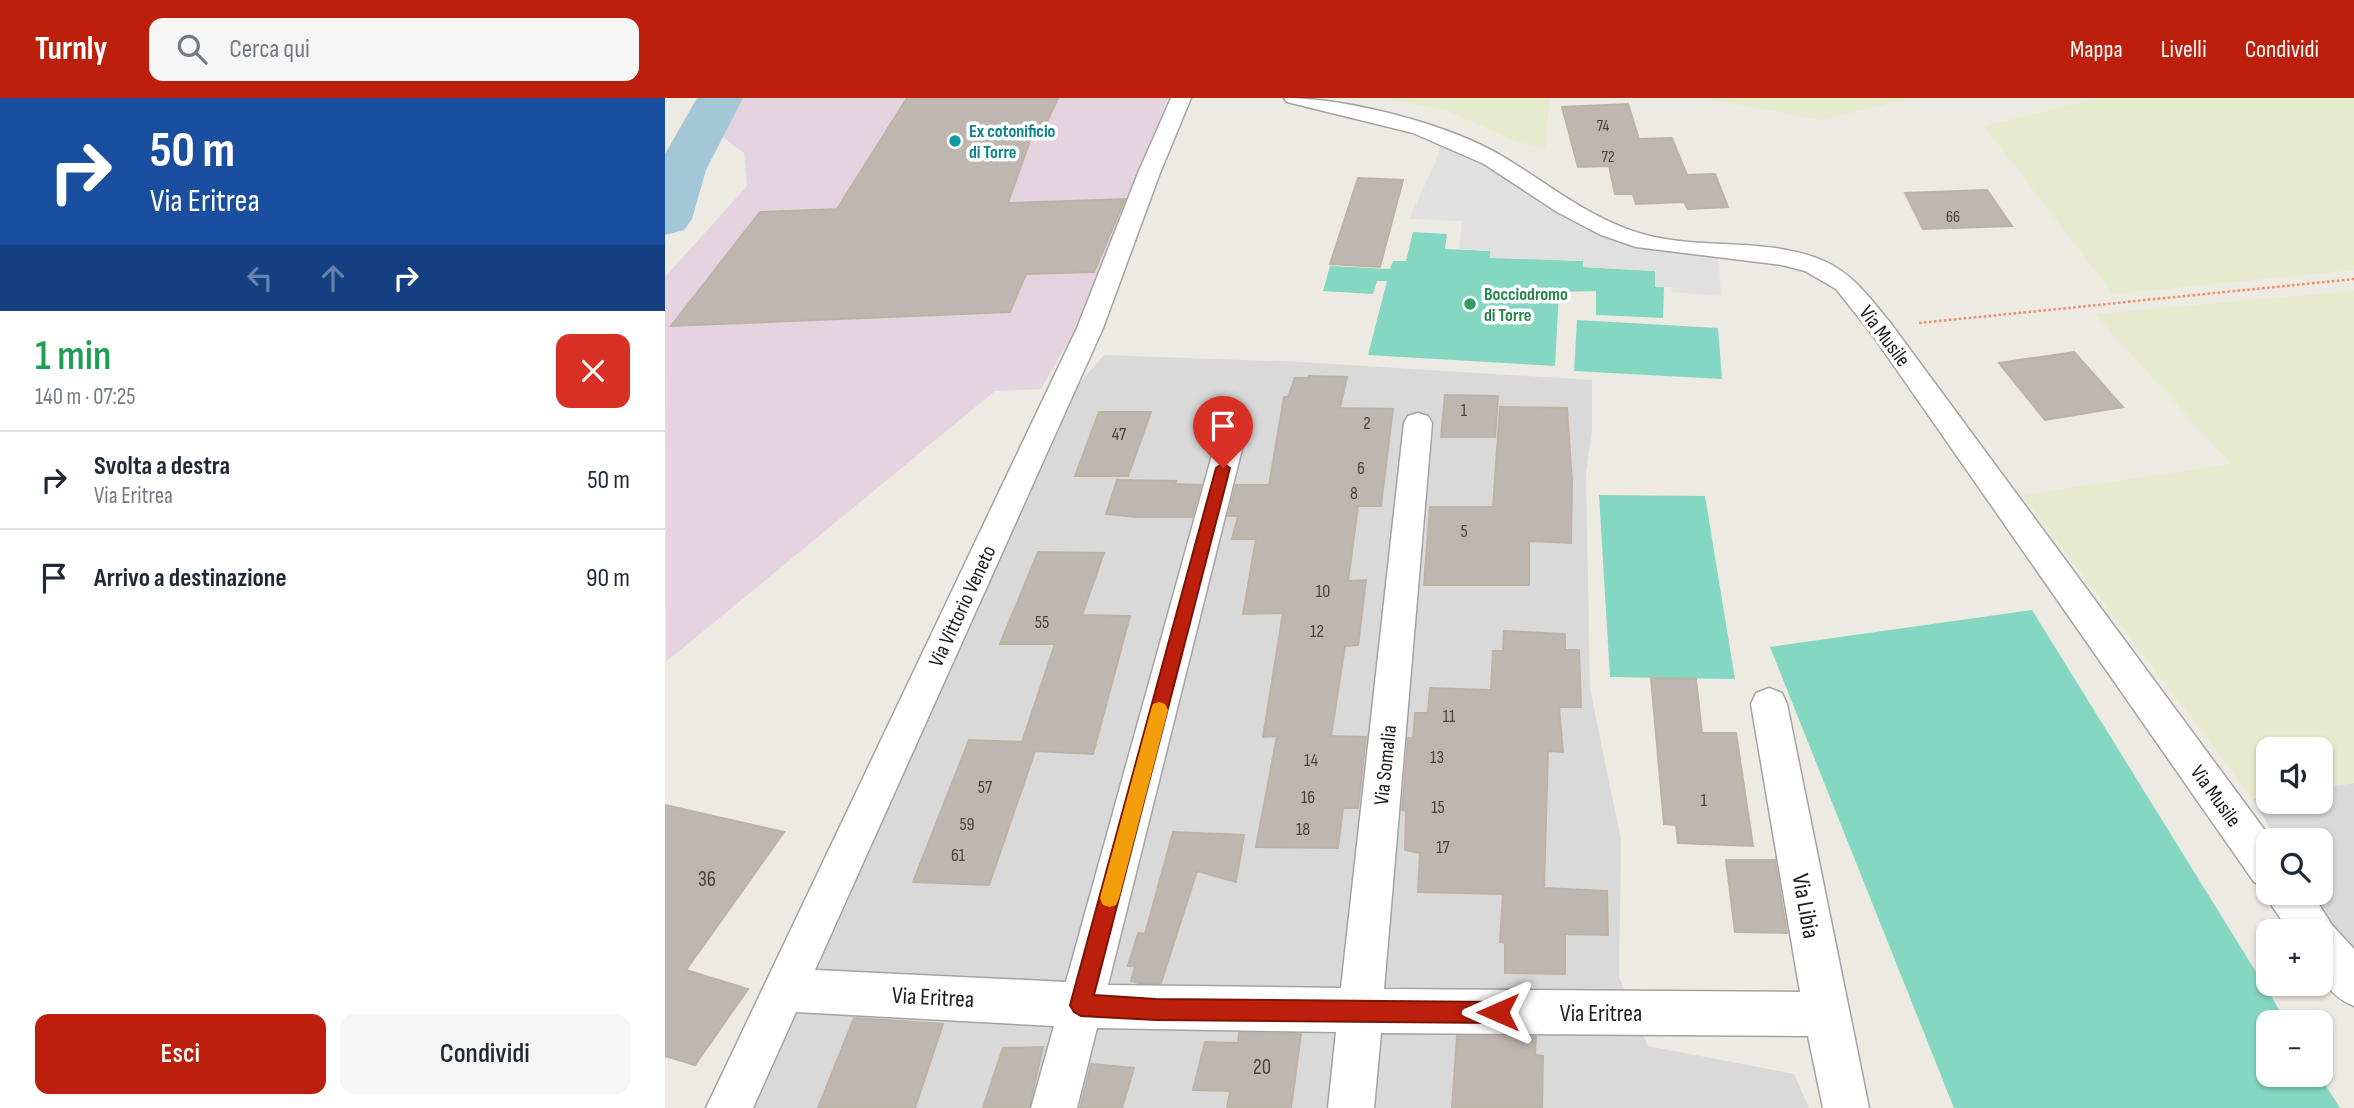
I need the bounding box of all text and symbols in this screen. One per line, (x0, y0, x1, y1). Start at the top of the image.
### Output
search box (149, 18, 639, 81)
text: Turnly (35, 29, 107, 69)
icon: search (173, 30, 211, 68)
text: Cerca qui (229, 34, 310, 65)
text: Mappa (2070, 35, 2123, 64)
text: Livelli (2161, 35, 2207, 64)
text: Condividi (2245, 35, 2319, 64)
house number: 74 (1597, 117, 1609, 136)
place label: Ex cotonificio di Torre (969, 121, 1056, 163)
text: 50 m (150, 122, 235, 181)
icon: right (35, 126, 126, 217)
marker: Ex cotonificio di Torre (947, 133, 963, 149)
house number: 72 (1602, 148, 1614, 167)
text: Via Eritrea (150, 182, 260, 221)
house number: 66 (1946, 208, 1960, 227)
icon: left (241, 259, 279, 297)
icon: ahead (314, 259, 352, 297)
icon: right (387, 259, 425, 297)
place label: Bocciodromo di Torre (1484, 284, 1568, 326)
marker: Bocciodromo di Torre (1462, 296, 1478, 312)
street label: Via Musile (1854, 301, 1916, 372)
text: 1 min (35, 331, 111, 382)
button: close (556, 334, 630, 408)
text: 140 m · 07:25 (35, 383, 136, 411)
pin (1193, 396, 1253, 468)
house number: 1 (1461, 400, 1468, 421)
icon: arrive (1204, 407, 1242, 445)
house number: 2 (1363, 413, 1371, 434)
house number: 47 (1112, 424, 1127, 445)
text: Svolta a destra (94, 451, 230, 482)
house number: 6 (1357, 458, 1365, 479)
icon: right (35, 461, 73, 499)
text: 50 m (587, 465, 630, 496)
text: Via Eritrea (94, 482, 173, 510)
house number: 8 (1350, 483, 1358, 504)
house number: 5 (1460, 521, 1468, 542)
street label: Via Vittorio Veneto (923, 542, 1001, 671)
icon: arrive (35, 559, 73, 597)
text: Arrivo a destinazione (94, 563, 287, 594)
text: 90 m (586, 563, 630, 594)
house number: 10 (1316, 581, 1330, 602)
house number: 55 (1035, 612, 1049, 633)
house number: 12 (1310, 621, 1324, 642)
house number: 11 (1443, 706, 1456, 727)
street label: Via Somalia (1369, 724, 1402, 806)
map controls (2256, 737, 2333, 1087)
button: sound (2256, 737, 2333, 814)
house number: 13 (1430, 747, 1444, 768)
house number: 14 (1304, 750, 1318, 771)
street label: Via Musile (2185, 761, 2246, 832)
house number: 57 (978, 777, 993, 798)
house number: 16 (1301, 787, 1315, 808)
house number: 1 (1701, 790, 1708, 811)
house number: 15 (1431, 797, 1445, 818)
house number: 59 (959, 814, 975, 835)
house number: 18 (1296, 819, 1310, 840)
button: search (2256, 828, 2333, 905)
house number: 17 (1436, 837, 1451, 858)
house number: 61 (951, 845, 966, 866)
house number: 36 (698, 867, 716, 892)
street label: Via Libia (1786, 871, 1825, 941)
button: + (2256, 919, 2333, 996)
position arrow (1461, 975, 1535, 1049)
street label: Via Eritrea (891, 981, 975, 1014)
street label: Via Eritrea (1560, 999, 1642, 1028)
button: − (2256, 1010, 2333, 1087)
button: Esci (35, 1014, 326, 1094)
button: Condividi (340, 1014, 630, 1094)
house number: 20 (1253, 1055, 1271, 1080)

